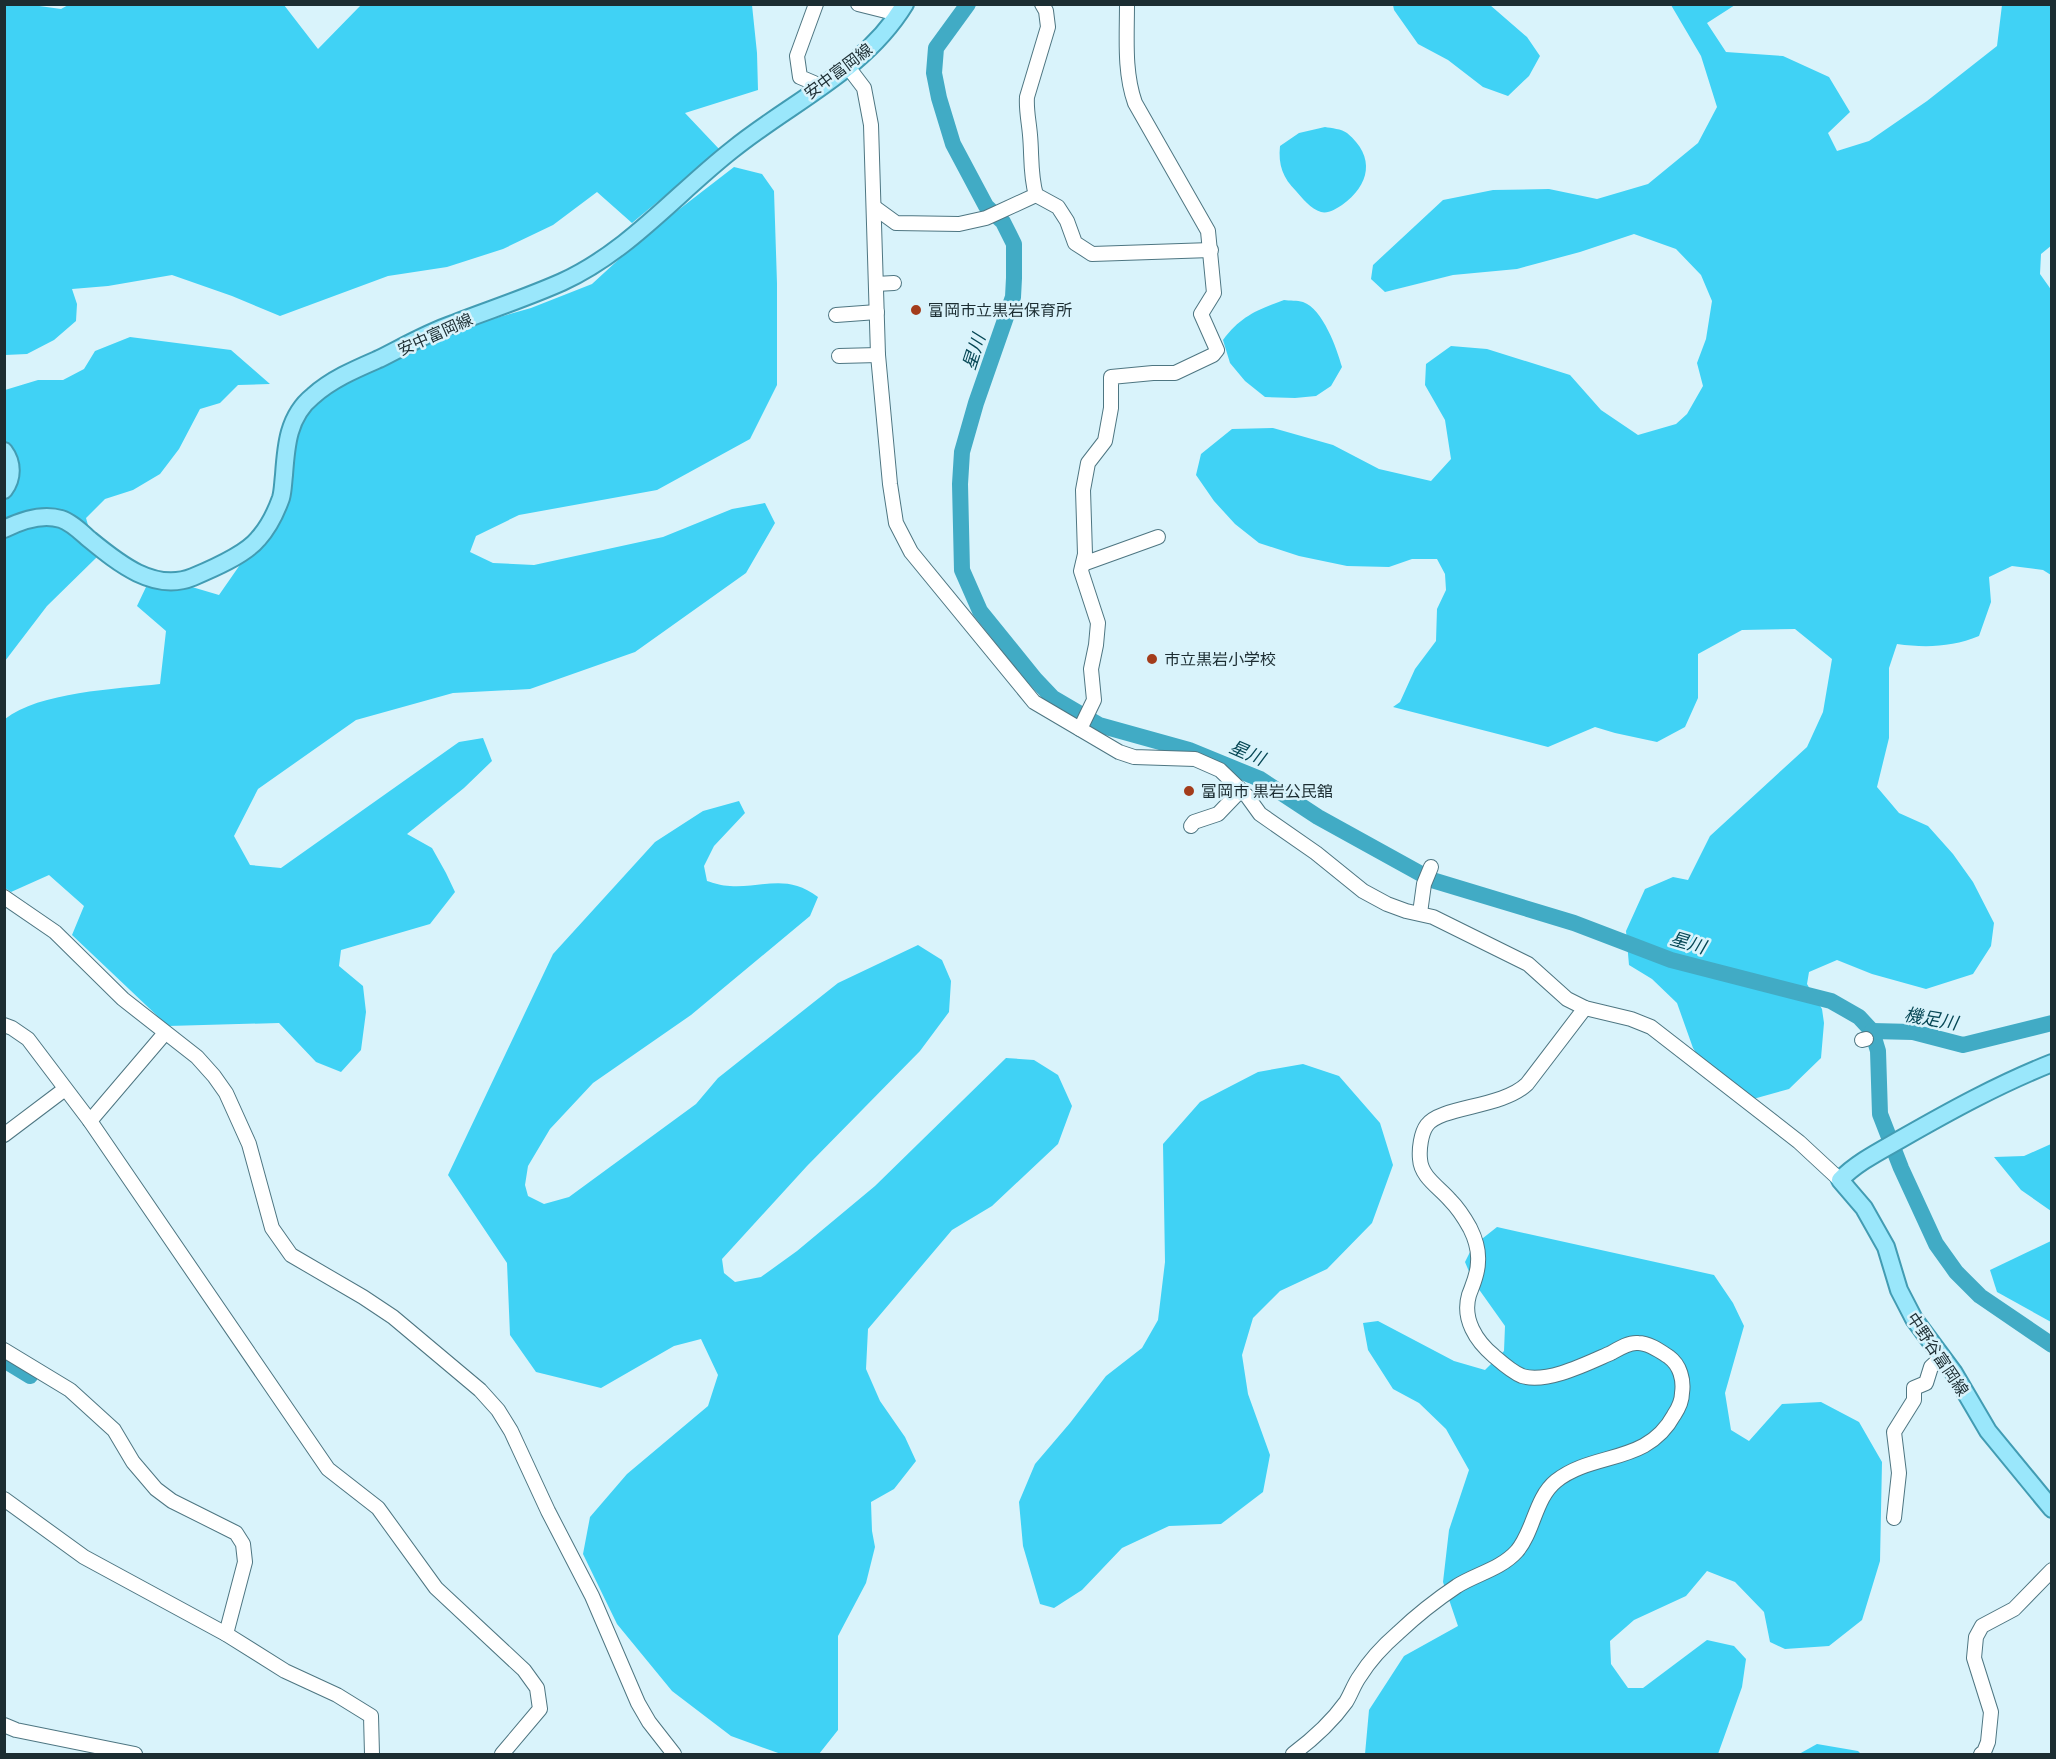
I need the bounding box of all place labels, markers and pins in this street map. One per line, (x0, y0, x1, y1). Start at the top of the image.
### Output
place label: 富岡市立黒岩保育所 (928, 302, 1072, 322)
marker: 富岡市立黒岩保育所 (909, 303, 923, 317)
place label: 市立黒岩小学校 (1164, 651, 1276, 671)
marker: 市立黒岩小学校 (1145, 652, 1159, 666)
place label: 富岡市 黒岩公民舘 (1201, 783, 1333, 803)
marker: 富岡市 黒岩公民舘 (1182, 784, 1196, 798)

